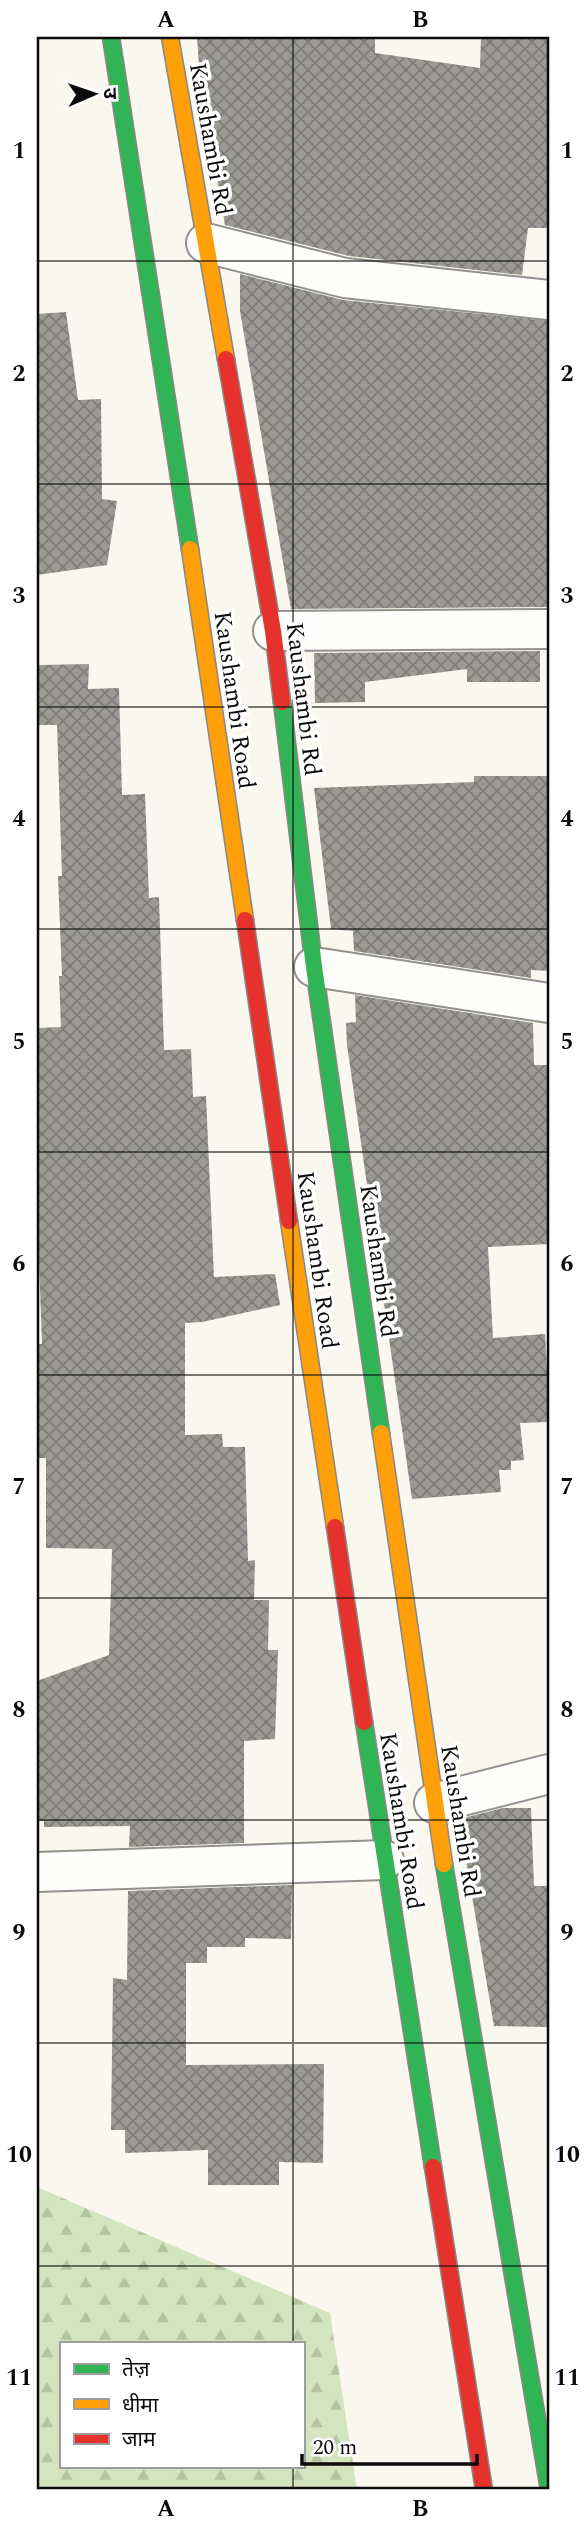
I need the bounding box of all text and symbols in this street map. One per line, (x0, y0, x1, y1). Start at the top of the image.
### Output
text: A (157, 3, 175, 38)
text: B (412, 3, 428, 38)
north arrow (60, 60, 130, 130)
street label: Kaushambi Rd (179, 60, 241, 218)
text: उ (95, 87, 124, 100)
text: 1 (13, 134, 25, 169)
text: 1 (561, 134, 573, 169)
text: 2 (13, 357, 26, 392)
text: 2 (561, 357, 574, 392)
text: 3 (13, 579, 26, 614)
text: 3 (561, 579, 574, 614)
street label: Kaushambi Road (204, 609, 264, 791)
street label: Kaushambi Rd (276, 620, 330, 778)
text: 4 (13, 802, 26, 837)
text: 4 (561, 802, 574, 837)
text: 5 (13, 1025, 25, 1060)
text: 5 (561, 1025, 573, 1060)
street label: Kaushambi Road (287, 1169, 347, 1351)
street label: Kaushambi Rd (349, 1182, 407, 1340)
text: 6 (13, 1247, 26, 1282)
text: 6 (561, 1247, 574, 1282)
text: 7 (13, 1470, 25, 1505)
text: 7 (561, 1470, 573, 1505)
text: 8 (13, 1693, 25, 1728)
text: 8 (561, 1693, 573, 1728)
street label: Kaushambi Road (369, 1730, 433, 1913)
street label: Kaushambi Rd (430, 1742, 490, 1900)
text: 9 (13, 1916, 26, 1951)
text: 9 (561, 1916, 574, 1951)
text: 10 (6, 2138, 32, 2173)
text: 10 (554, 2138, 580, 2173)
legend (60, 2342, 304, 2468)
text: तेज़ (122, 2354, 150, 2386)
text: 11 (6, 2361, 32, 2396)
text: 11 (554, 2361, 580, 2396)
text: धीमा (122, 2390, 159, 2422)
scale bar (302, 2422, 477, 2466)
text: जाम (122, 2424, 156, 2456)
text: 20 m (313, 2432, 357, 2464)
text: A (157, 2492, 175, 2527)
text: B (412, 2492, 428, 2527)

